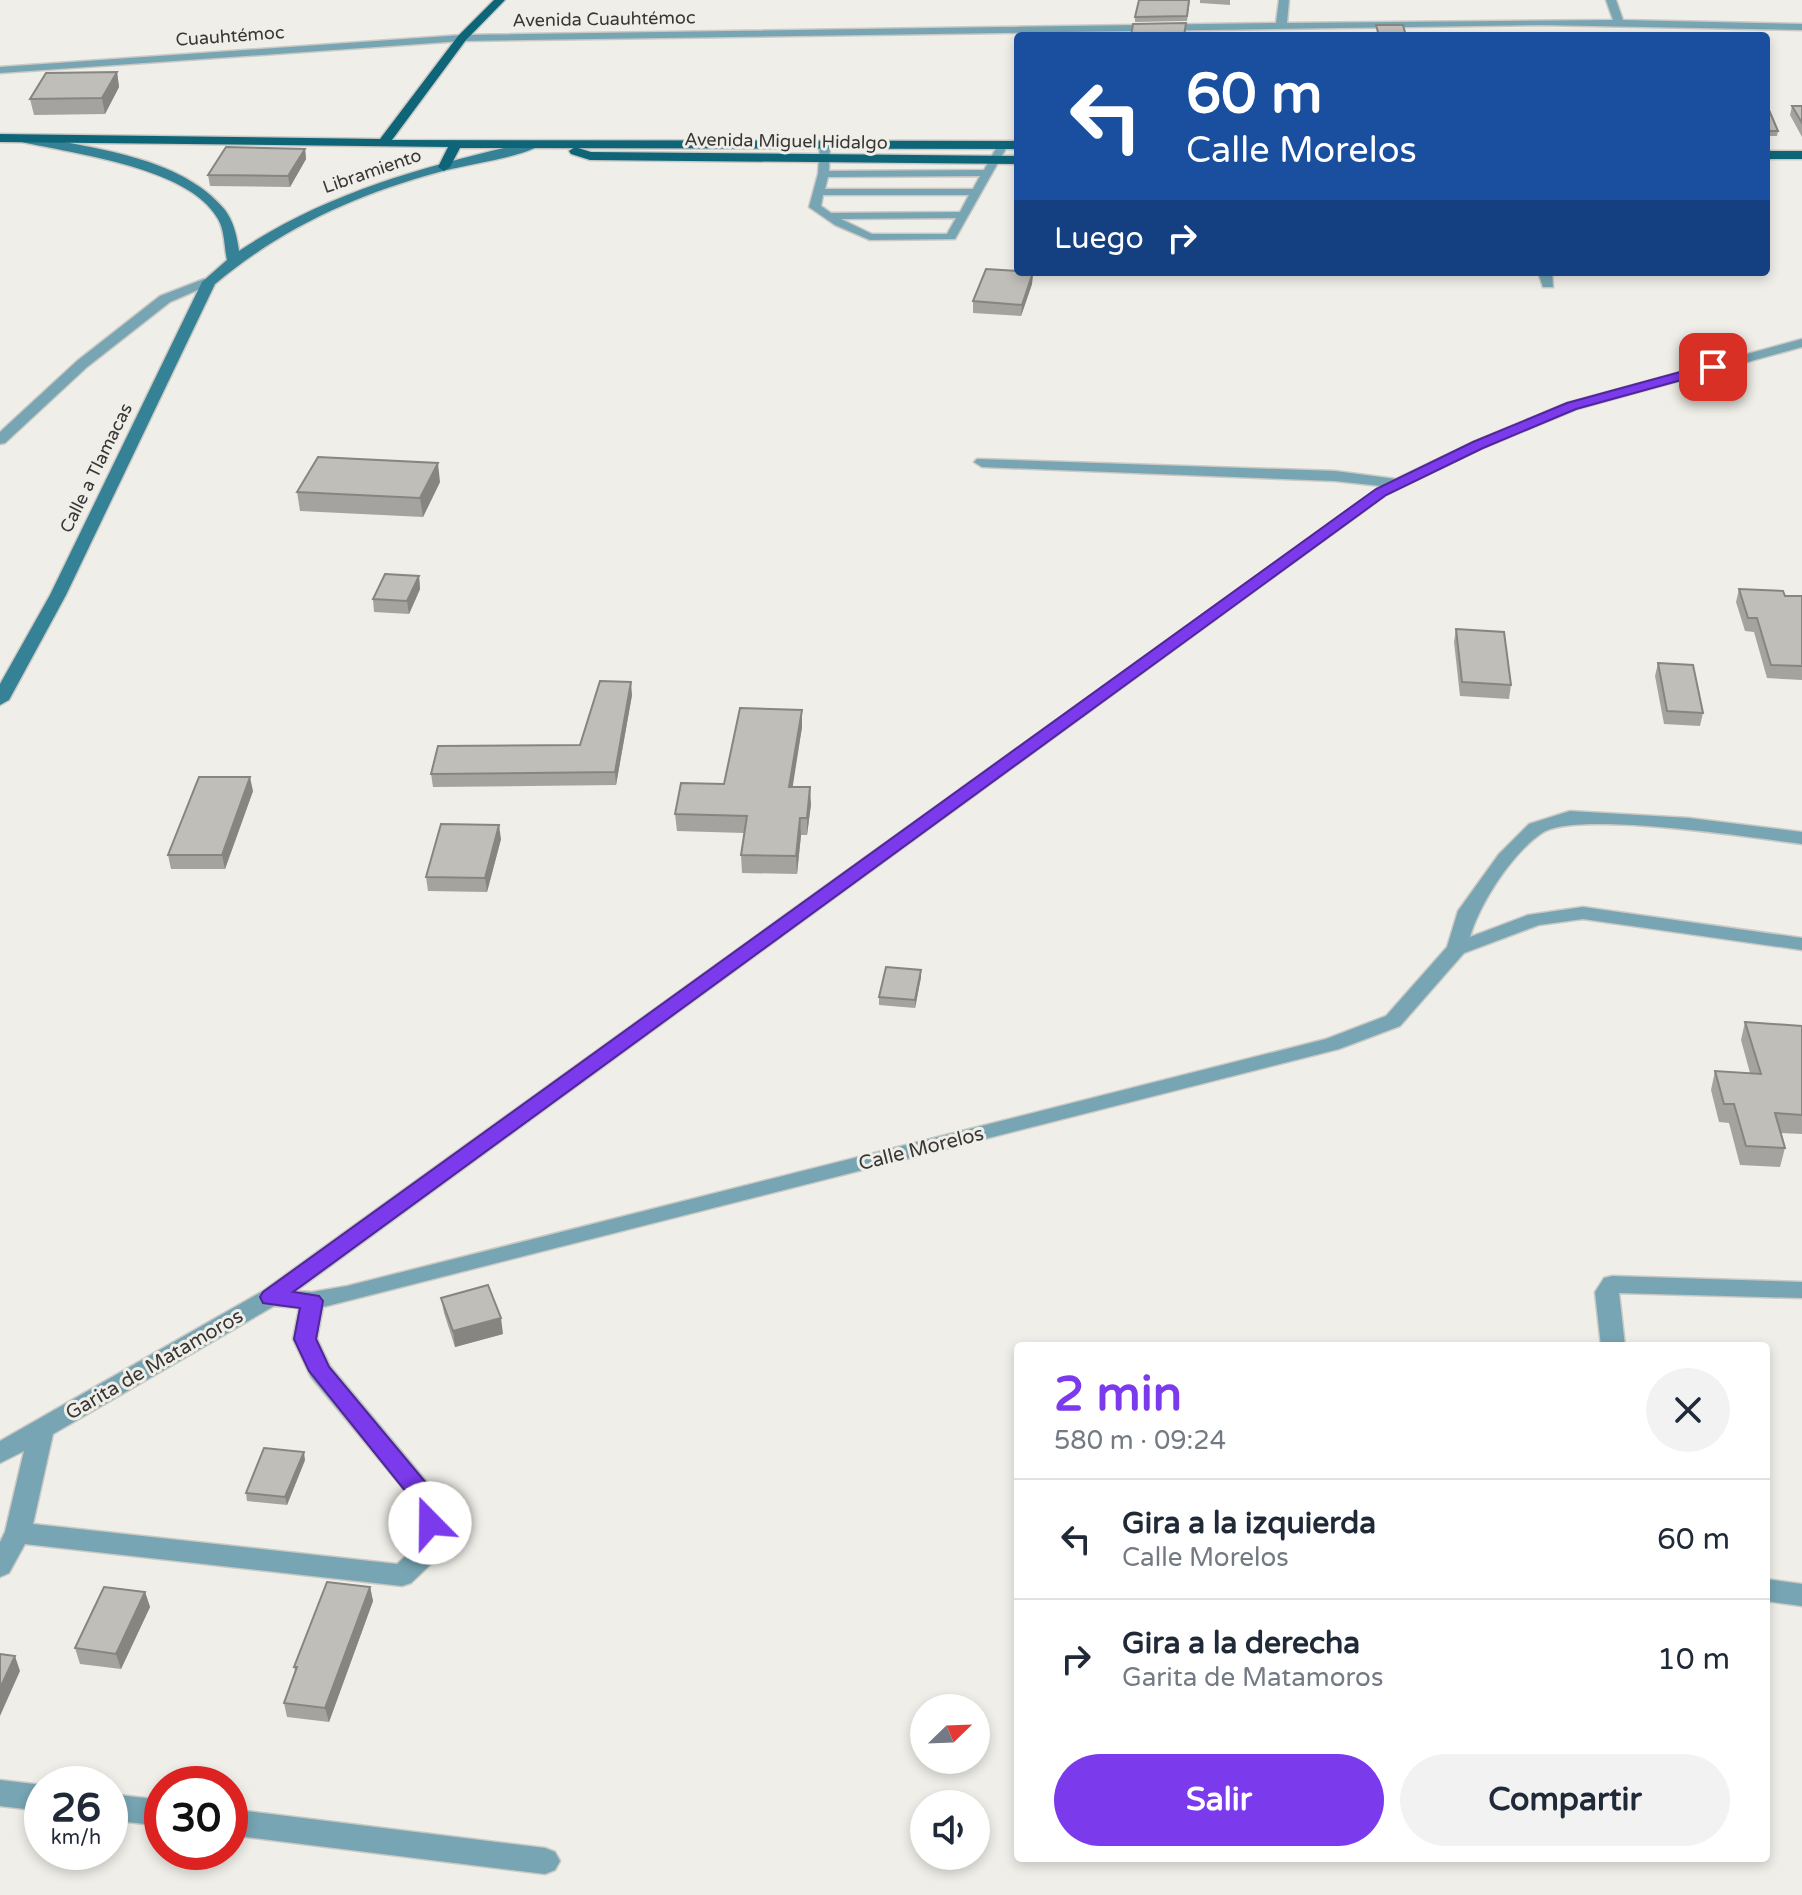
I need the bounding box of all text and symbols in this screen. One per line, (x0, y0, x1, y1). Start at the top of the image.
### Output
street label: Avenida Cuauhtémoc (512, 6, 696, 32)
street label: Cuauhtémoc (175, 21, 285, 51)
text: 60 m (1186, 61, 1322, 128)
icon: left (1054, 64, 1158, 168)
street label: Avenida Miguel Hidalgo (684, 128, 888, 154)
text: Calle Morelos (1186, 129, 1417, 172)
street label: Libramiento (320, 144, 424, 198)
icon: right (1160, 216, 1204, 260)
text: Luego (1054, 220, 1144, 257)
pin (1679, 333, 1747, 401)
icon: arrive (1691, 345, 1735, 389)
street label: Calle a Tlamacas (55, 399, 137, 537)
street label: Calle Morelos (856, 1122, 986, 1176)
street label: Garita de Matamoros (61, 1304, 248, 1426)
text: 2 min (1054, 1366, 1182, 1424)
button: close (1646, 1368, 1730, 1452)
text: 580 m · 09:24 (1054, 1425, 1226, 1456)
position arrow (388, 1481, 472, 1565)
text: Gira a la izquierda (1122, 1505, 1376, 1542)
icon: left (1054, 1517, 1098, 1561)
text: 60 m (1657, 1521, 1730, 1558)
text: Calle Morelos (1122, 1542, 1289, 1573)
text: Gira a la derecha (1122, 1625, 1360, 1662)
icon: right (1054, 1637, 1098, 1681)
text: 10 m (1657, 1641, 1730, 1678)
text: Garita de Matamoros (1122, 1662, 1383, 1693)
north arrow (910, 1694, 990, 1774)
map controls (910, 1694, 990, 1870)
button: Salir (1054, 1754, 1384, 1846)
button: Compartir (1400, 1754, 1730, 1846)
speed limit sign: 30 (144, 1766, 248, 1870)
text: 26 (51, 1784, 101, 1832)
button: sound (910, 1790, 990, 1870)
text: km/h (51, 1826, 101, 1850)

